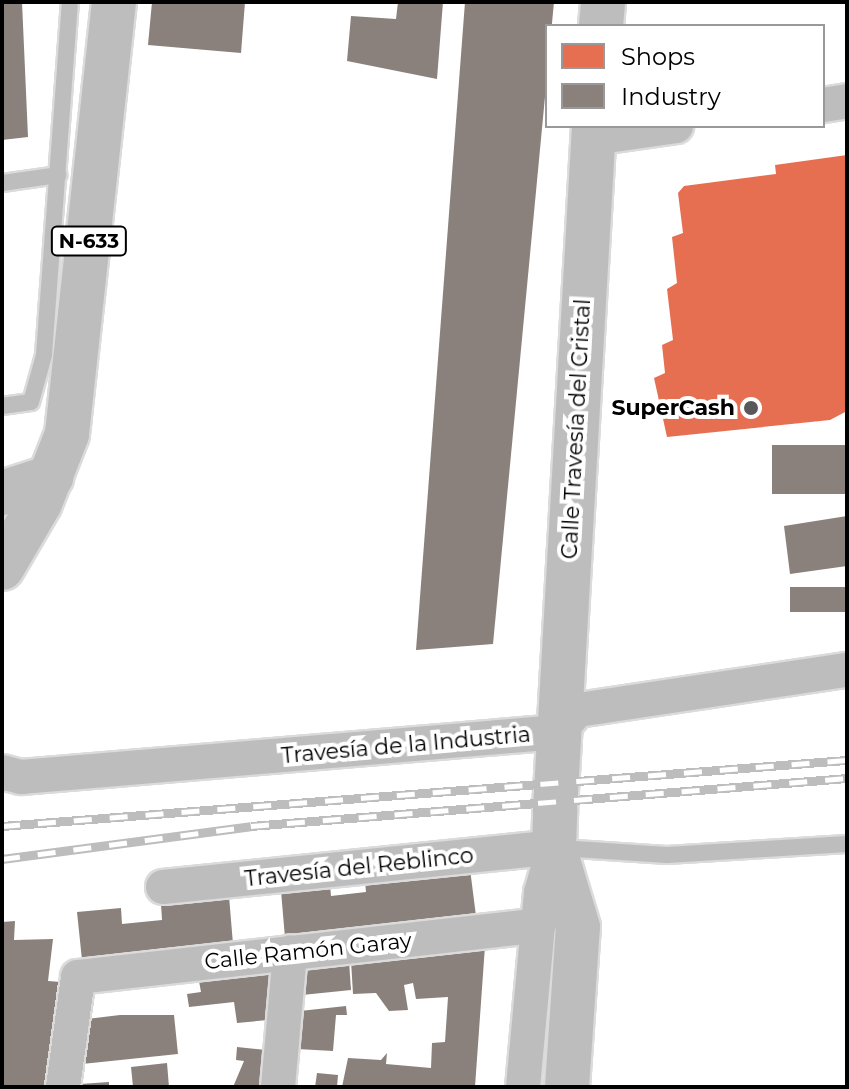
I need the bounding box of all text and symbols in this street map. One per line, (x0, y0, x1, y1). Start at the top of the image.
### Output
legend (545, 24, 825, 128)
text: Shops (621, 42, 695, 71)
text: Industry (621, 82, 721, 111)
road number: N-633 (49, 225, 129, 257)
street label: Calle Travesía del Cristal (556, 298, 596, 560)
place label: SuperCash (611, 395, 735, 421)
marker: SuperCash (742, 399, 760, 417)
street label: Travesía de la Industria (280, 721, 532, 769)
street label: Travesía del Reblinco (243, 842, 475, 892)
street label: Calle Ramón Garay (203, 927, 413, 975)

